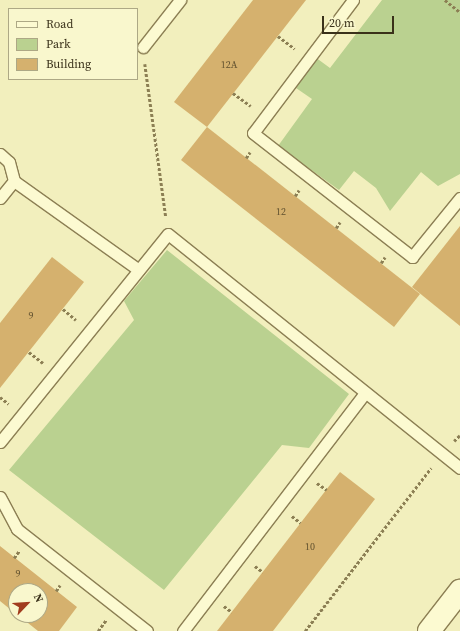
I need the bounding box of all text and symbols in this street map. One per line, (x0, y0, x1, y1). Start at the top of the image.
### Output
legend (8, 8, 138, 80)
scale bar (324, 8, 396, 34)
text: 20 m (329, 15, 355, 31)
text: Road (46, 16, 73, 32)
text: Park (46, 36, 71, 52)
text: Building (46, 56, 91, 72)
house number: 12А (221, 59, 237, 71)
house number: 12 (276, 206, 286, 218)
house number: 9 (29, 310, 33, 322)
house number: 10 (305, 541, 315, 553)
house number: 9 (16, 568, 20, 580)
north arrow (8, 583, 48, 623)
text: N (30, 591, 47, 605)

